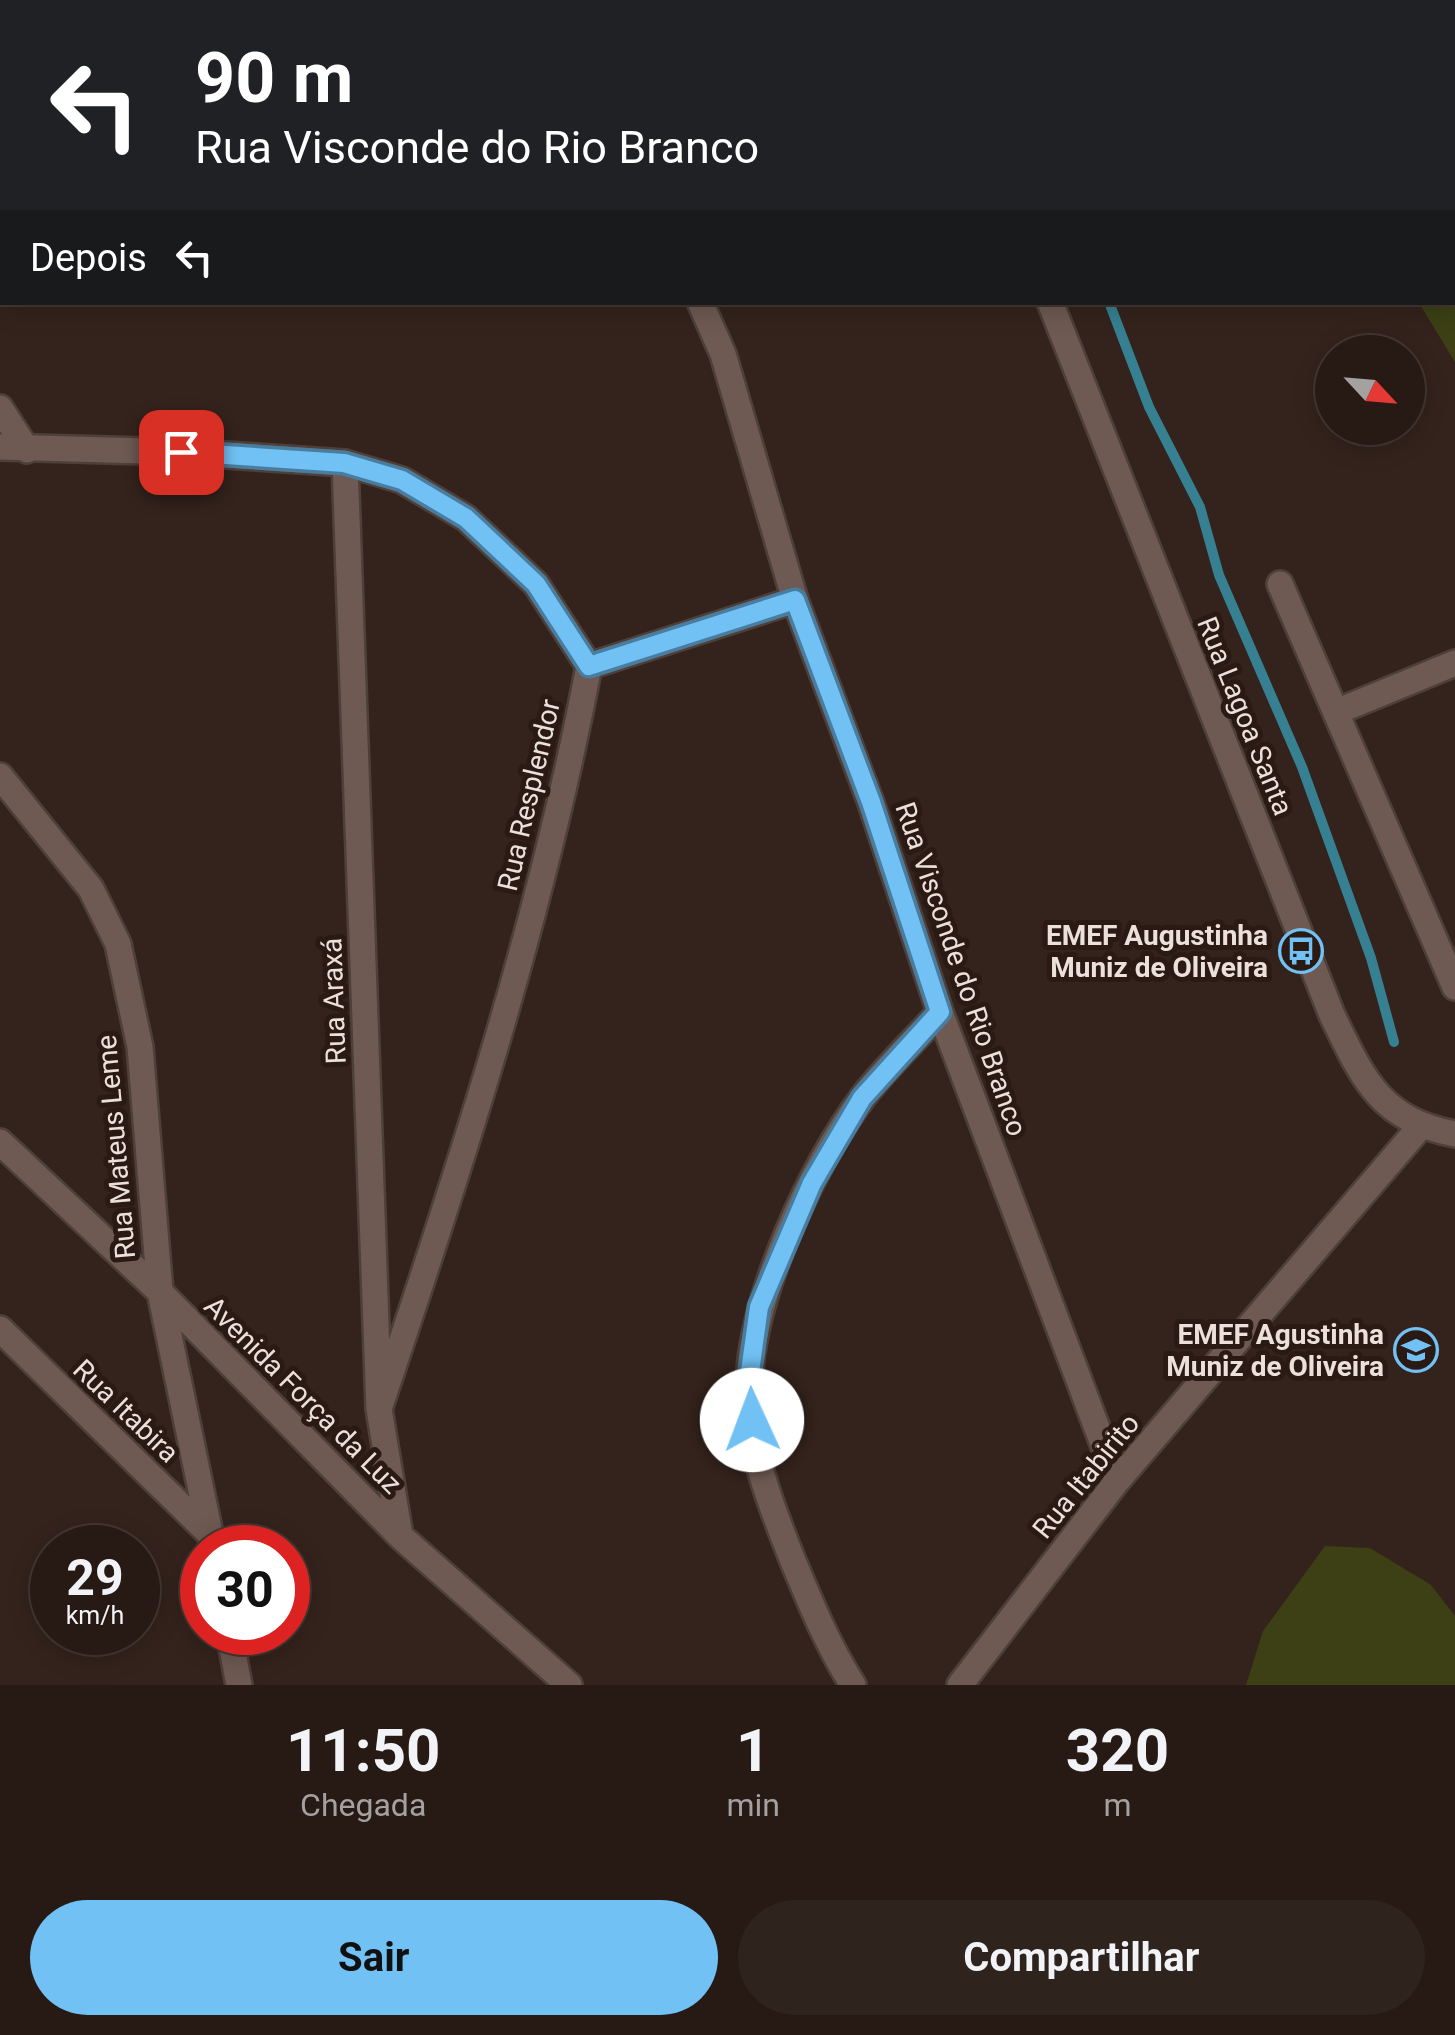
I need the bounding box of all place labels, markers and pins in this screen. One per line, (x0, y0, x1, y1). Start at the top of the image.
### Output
pin (139, 410, 224, 495)
place label: EMEF Augustinha Muniz de Oliveira (1046, 919, 1268, 984)
bus stop icon: EMEF Augustinha Muniz de Oliveira (1278, 928, 1324, 974)
place label: EMEF Agustinha Muniz de Oliveira (1166, 1318, 1384, 1383)
school or university icon: EMEF Agustinha Muniz de Oliveira (1393, 1327, 1439, 1373)

